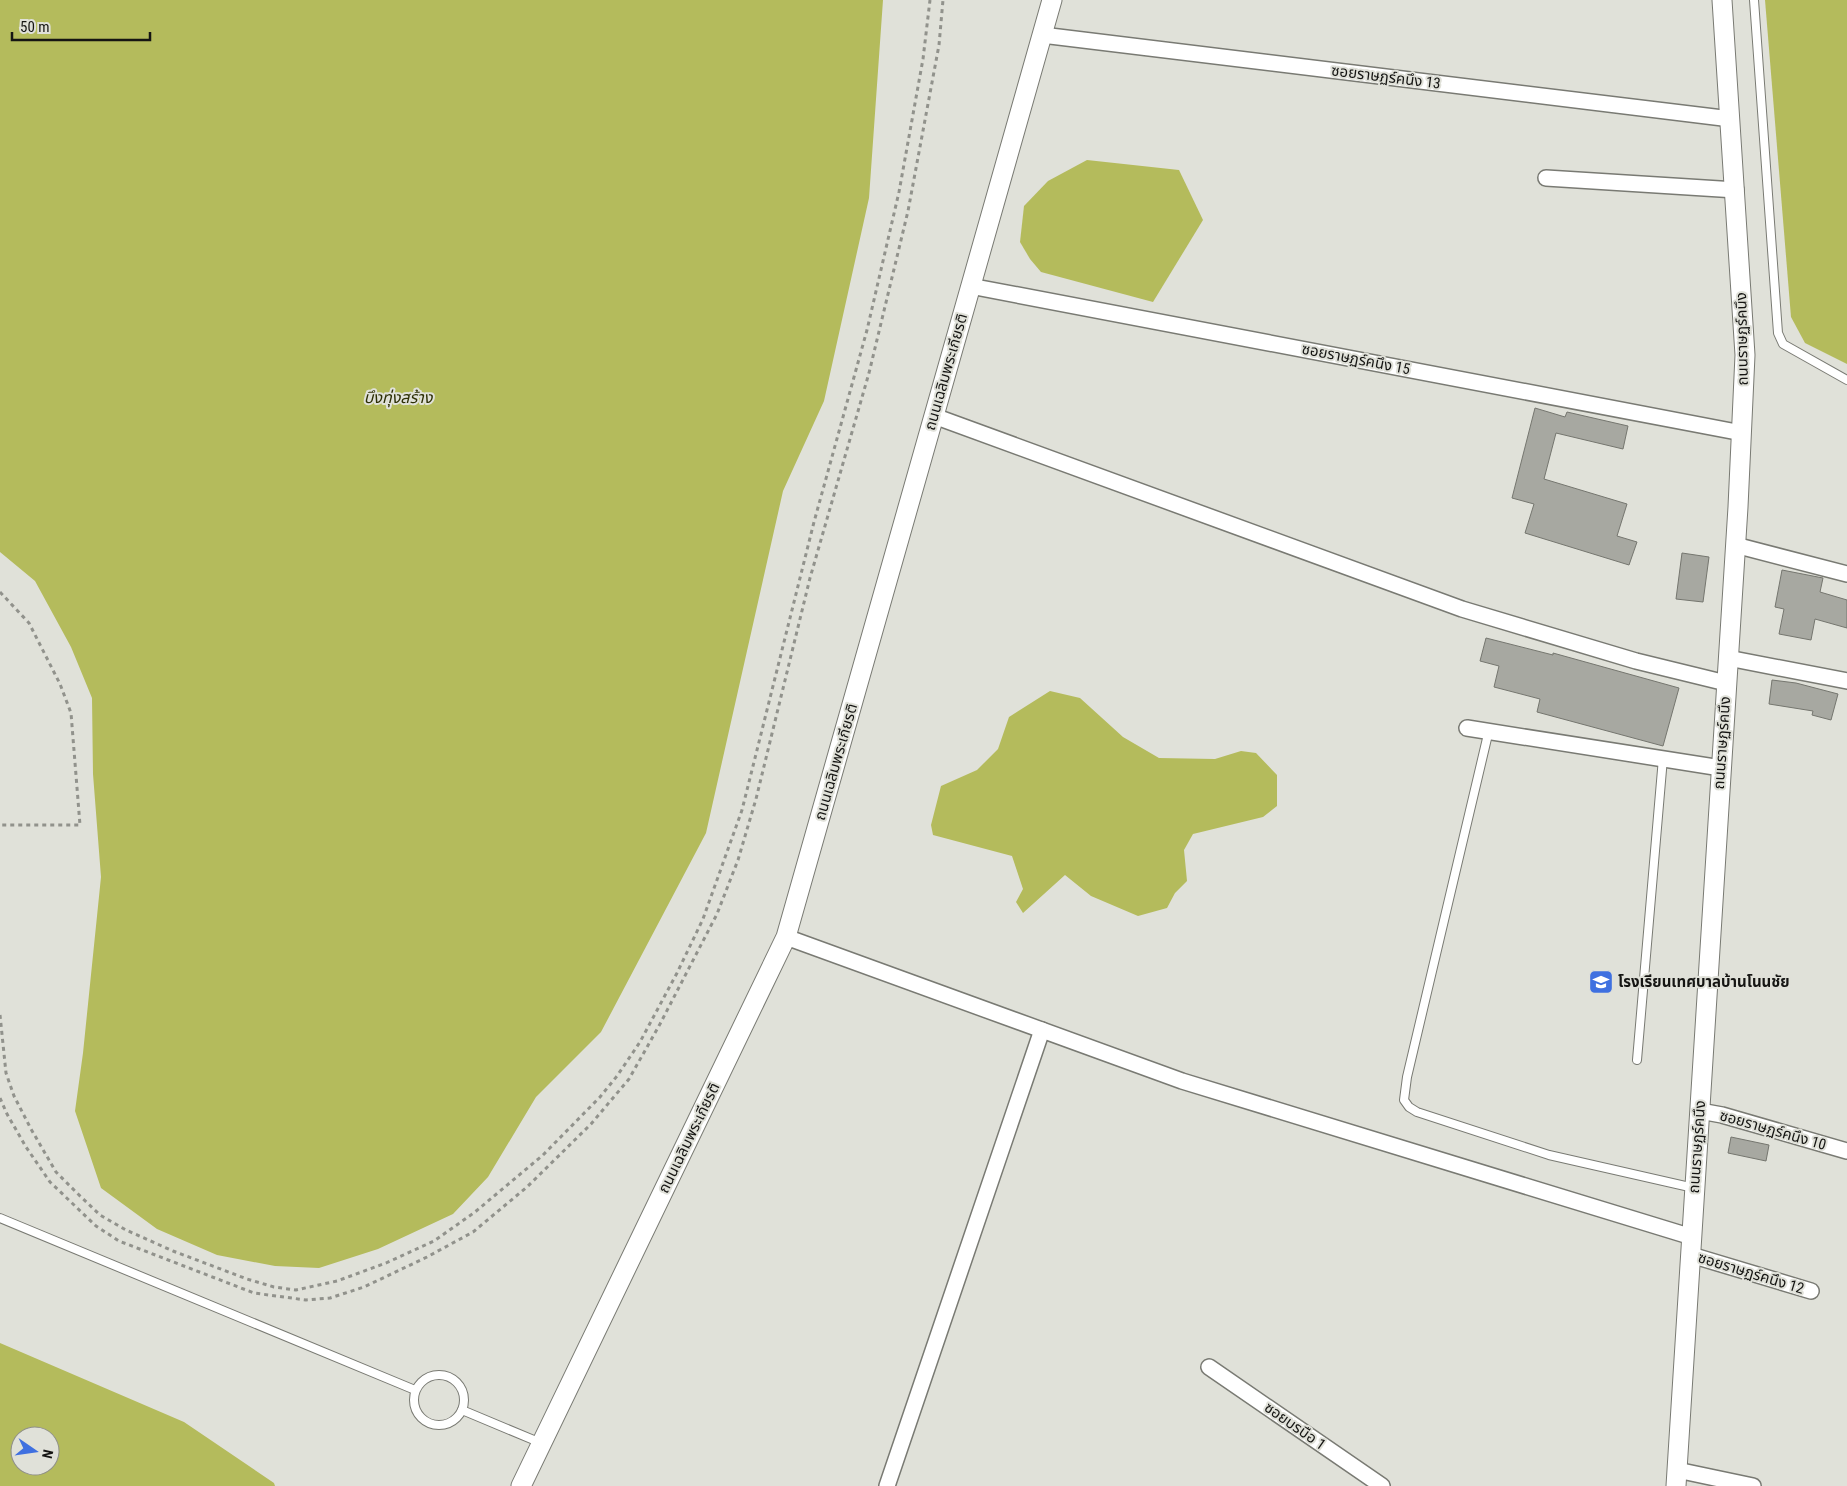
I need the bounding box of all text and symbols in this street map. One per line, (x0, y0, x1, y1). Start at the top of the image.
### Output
scale bar (12, 10, 150, 42)
text: 50 m (20, 18, 50, 36)
street label: ซอยราษฏร์คนึง 13 (1330, 61, 1442, 93)
street label: ถนนราษฏร์คนึง (1732, 292, 1752, 386)
street label: ถนนเฉลิมพระเกียรติ (921, 312, 971, 432)
street label: ซอยราษฏร์คนึง 15 (1300, 340, 1412, 378)
water label: บึงทุ่งสร้าง (364, 388, 434, 408)
street label: ถนนราษฏร์คนึง (1710, 696, 1734, 790)
street label: ถนนเฉลิมพระเกียรติ (811, 702, 861, 822)
school or university icon: โรงเรียนเทศบาลบ้านโนนชัย (1588, 969, 1614, 995)
place label: โรงเรียนเทศบาลบ้านโนนชัย (1618, 973, 1790, 991)
street label: ถนนเฉลิมพระเกียรติ (654, 1080, 724, 1196)
street label: ถนนราษฏร์คนึง (1685, 1100, 1709, 1194)
street label: ซอยราษฏร์คนึง 10 (1718, 1106, 1828, 1154)
street label: ซอยราษฏร์คนึง 12 (1696, 1248, 1806, 1298)
street label: ซอยบรบือ 1 (1261, 1398, 1329, 1454)
north arrow (10, 1426, 60, 1476)
text: N (39, 1448, 56, 1460)

